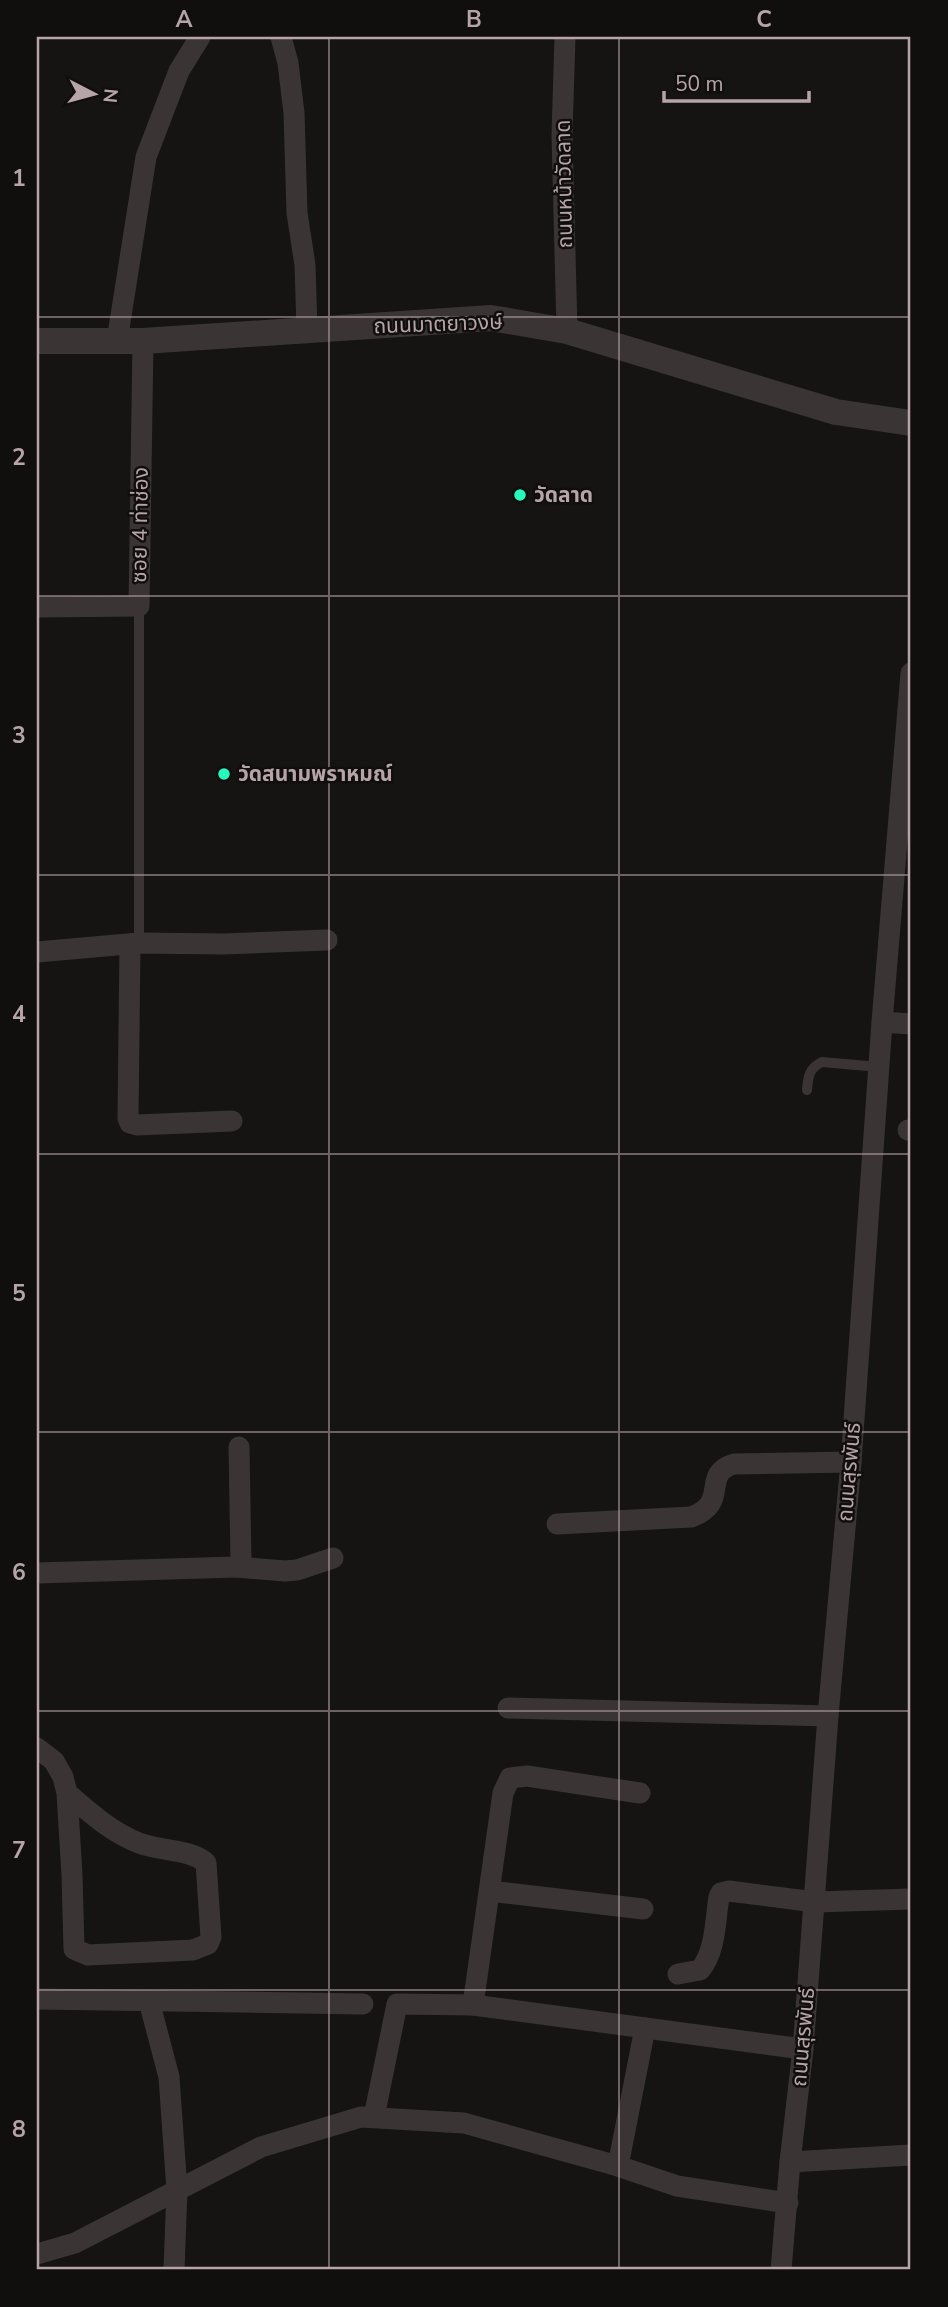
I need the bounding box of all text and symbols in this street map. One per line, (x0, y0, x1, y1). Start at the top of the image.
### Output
text: A (175, 4, 193, 35)
text: B (466, 4, 482, 35)
text: C (756, 4, 772, 35)
north arrow (60, 60, 130, 130)
scale bar (664, 60, 810, 104)
text: 50 m (675, 70, 724, 98)
text: N (96, 87, 124, 104)
street label: ถนนหน้าวัดลาด (549, 119, 579, 249)
text: 1 (12, 163, 26, 194)
street label: ถนนมาตยาวงษ์ (373, 308, 503, 340)
text: 2 (12, 442, 26, 473)
street label: ซอย 4 ท่าช่อง (125, 467, 155, 583)
place label: วัดลาด (534, 481, 593, 509)
marker: วัดลาด (512, 487, 528, 503)
text: 3 (12, 720, 26, 751)
place label: วัดสนามพราหมณ์ (238, 760, 393, 788)
marker: วัดสนามพราหมณ์ (216, 766, 232, 782)
text: 4 (12, 999, 26, 1030)
text: 5 (12, 1278, 26, 1309)
street label: ถนนสุรพันธ์ (831, 1421, 867, 1523)
text: 6 (12, 1557, 26, 1588)
text: 7 (12, 1835, 26, 1866)
street label: ถนนสุรพันธ์ (785, 1986, 821, 2088)
text: 8 (12, 2114, 26, 2145)

